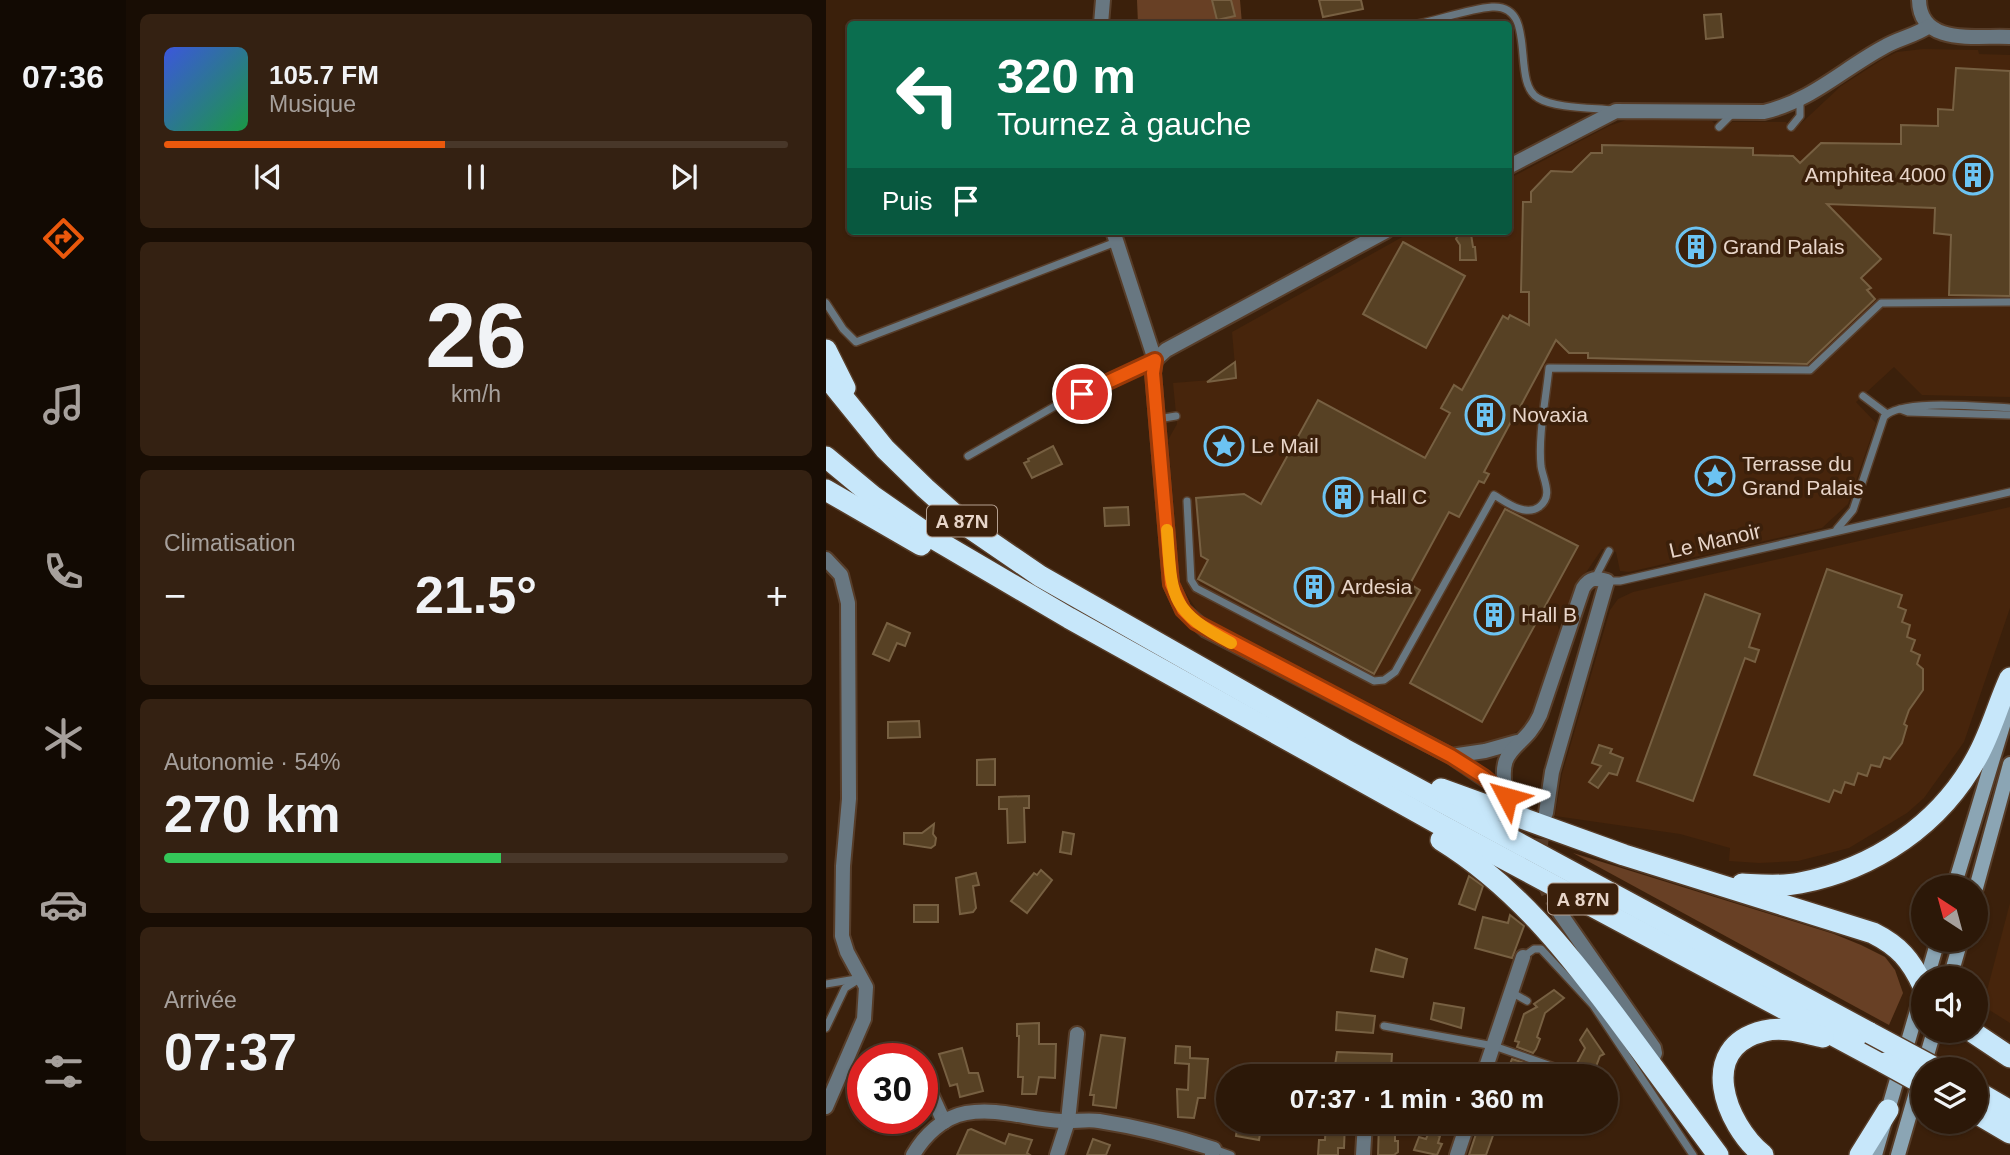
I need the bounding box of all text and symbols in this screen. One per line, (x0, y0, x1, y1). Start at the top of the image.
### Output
icon: left (882, 49, 973, 140)
text: 320 m (997, 49, 1136, 103)
text: 07:36 (22, 59, 104, 95)
text: 105.7 FM (269, 60, 379, 90)
text: Musique (269, 91, 356, 117)
text: Tournez à gauche (997, 106, 1251, 142)
building icon: Amphitea 4000 (1952, 154, 1994, 196)
icon: previous (249, 158, 287, 196)
icon: pause (457, 158, 495, 196)
icon: next (665, 158, 703, 196)
place label: Amphitea 4000 (1805, 163, 1946, 186)
icon: arrive (947, 182, 985, 220)
text: Puis (882, 186, 933, 216)
icon: directions (39, 214, 88, 263)
building icon: Grand Palais (1675, 226, 1717, 268)
place label: Grand Palais (1723, 235, 1844, 258)
text: 26 (425, 285, 527, 386)
pin (1052, 364, 1112, 424)
icon: arrive (1063, 375, 1101, 413)
icon: music (39, 380, 88, 429)
text: km/h (451, 381, 501, 407)
building icon: Novaxia (1464, 394, 1506, 436)
place label: Novaxia (1512, 403, 1588, 426)
place icon: Le Mail (1203, 425, 1245, 467)
place label: Le Mail (1251, 434, 1319, 457)
place label: Terrasse du Grand Palais (1742, 452, 1863, 499)
place icon: Terrasse du Grand Palais (1694, 455, 1736, 497)
building icon: Hall C (1322, 476, 1364, 518)
place label: Hall C (1370, 485, 1427, 508)
road number: A 87N (927, 506, 997, 536)
street label: Le Manoir (1667, 519, 1763, 562)
text: Climatisation (164, 530, 296, 556)
icon: phone (39, 547, 88, 596)
text: 21.5° (415, 566, 537, 624)
building icon: Ardesia (1293, 566, 1335, 608)
text: − (164, 575, 186, 617)
text: + (766, 575, 788, 617)
place label: Ardesia (1341, 575, 1413, 598)
building icon: Hall B (1473, 594, 1515, 636)
place label: Hall B (1521, 603, 1577, 626)
icon: climate (39, 714, 88, 763)
text: Autonomie · 54% (164, 749, 340, 775)
position arrow (1470, 760, 1544, 834)
text: 270 km (164, 785, 340, 843)
north arrow (1911, 875, 1988, 952)
map controls (1911, 875, 1988, 1134)
icon: car (39, 880, 88, 929)
road number: A 87N (1548, 884, 1618, 914)
button: sound (1911, 966, 1988, 1043)
text: Arrivée (164, 987, 237, 1013)
text: 07:37 (164, 1023, 297, 1081)
speed limit sign: 30 (847, 1043, 938, 1134)
icon: filters (39, 1047, 88, 1096)
button: layers (1911, 1057, 1988, 1134)
text: 07:37 · 1 min · 360 m (1290, 1084, 1544, 1114)

